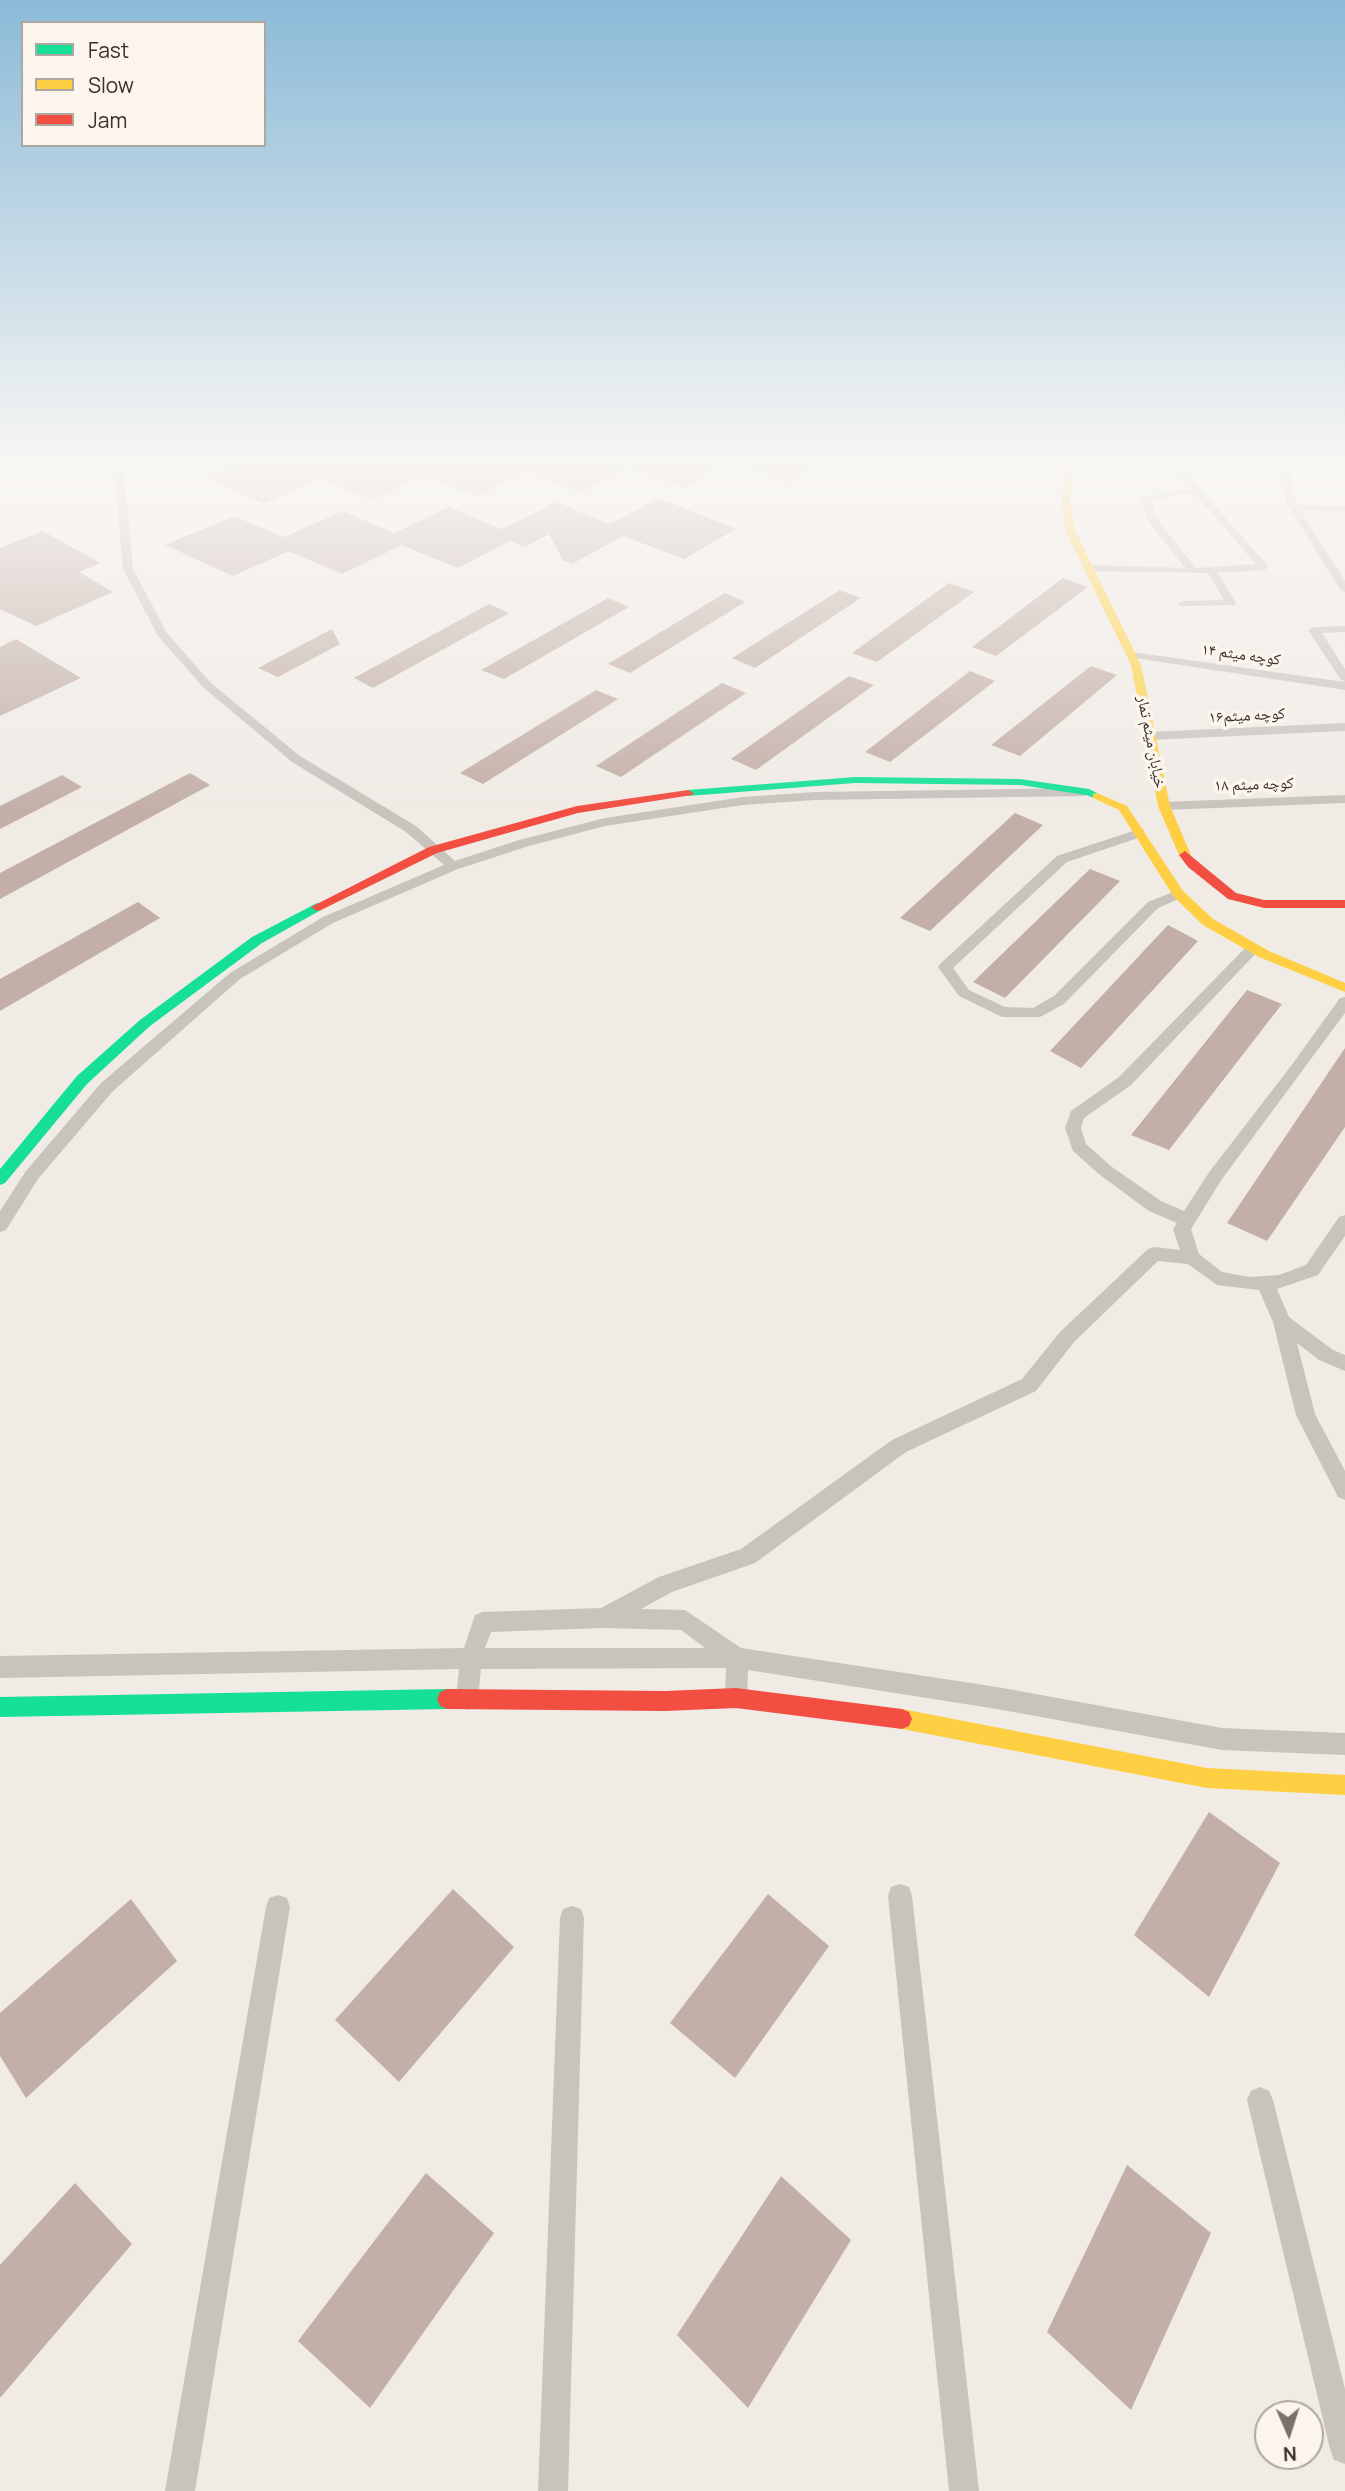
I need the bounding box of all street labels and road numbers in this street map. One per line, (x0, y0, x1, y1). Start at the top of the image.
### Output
street label: کوچه میثم ۱۴ (1200, 640, 1282, 670)
street label: خیابان میثم تمار (1133, 694, 1169, 790)
street label: کوچه میثم۱۶ (1208, 704, 1286, 728)
street label: کوچه میثم ۱۸ (1214, 774, 1294, 796)

